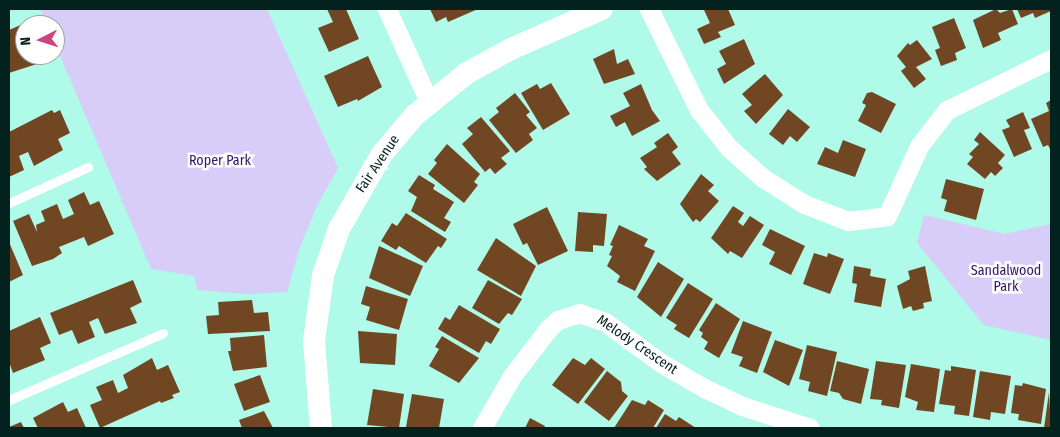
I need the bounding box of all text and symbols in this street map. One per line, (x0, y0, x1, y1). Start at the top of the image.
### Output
north arrow (15, 15, 65, 65)
text: N (17, 36, 34, 46)
street label: Fair Avenue (353, 132, 403, 196)
park label: Roper Park (189, 153, 251, 169)
park label: Sandalwood Park (971, 263, 1041, 296)
street label: Melody Crescent (593, 312, 681, 378)

